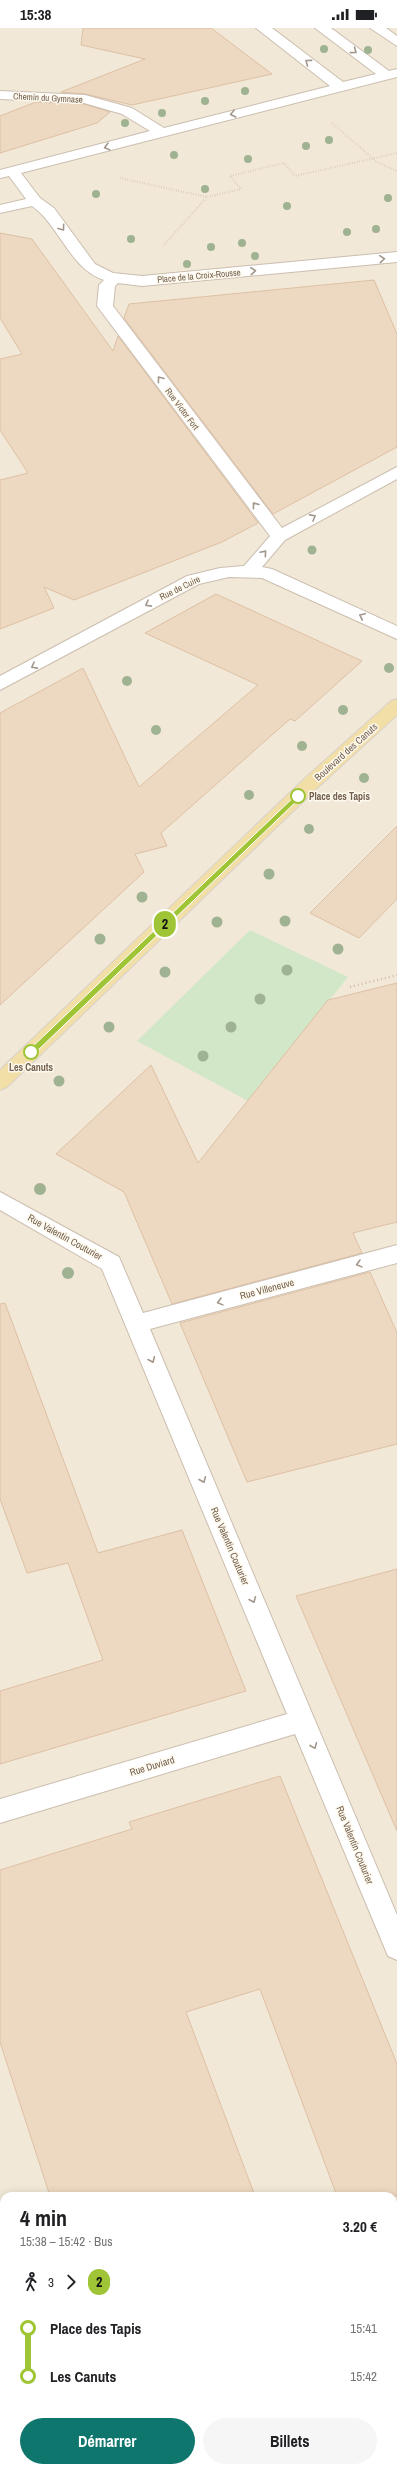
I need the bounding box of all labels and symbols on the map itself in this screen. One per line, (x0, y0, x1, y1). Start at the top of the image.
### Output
one-way arrow (349, 46, 356, 53)
one-way arrow (305, 60, 312, 67)
street label: Chemin du Gymnase (13, 90, 83, 106)
one-way arrow (230, 109, 236, 117)
one-way arrow (104, 142, 110, 150)
one-way arrow (57, 224, 64, 231)
one-way arrow (379, 254, 385, 263)
street label: Place de la Croix-Rousse (157, 266, 241, 286)
one-way arrow (250, 266, 256, 275)
one-way arrow (158, 377, 165, 384)
street label: Rue Victor Fort (162, 386, 202, 432)
one-way arrow (253, 503, 260, 510)
one-way arrow (309, 515, 316, 522)
one-way arrow (260, 550, 267, 558)
street label: Rue de Cuire (158, 573, 202, 603)
one-way arrow (145, 600, 152, 607)
one-way arrow (358, 613, 366, 621)
one-way arrow (30, 661, 38, 669)
street label: Boulevard des Canuts (312, 720, 380, 784)
marker: Place des Tapis (290, 788, 306, 804)
place label: Place des Tapis (309, 790, 370, 803)
line badge: 2 (152, 911, 178, 937)
marker: Les Canuts (23, 1044, 39, 1060)
place label: Les Canuts (9, 1061, 54, 1074)
street label: Rue Valentin Couturier (25, 1211, 105, 1263)
one-way arrow (356, 1259, 363, 1268)
street label: Rue Villeneuve (239, 1275, 296, 1302)
one-way arrow (217, 1297, 223, 1305)
one-way arrow (148, 1357, 156, 1364)
one-way arrow (198, 1476, 206, 1483)
street label: Rue Valentin Couturier (208, 1505, 252, 1587)
one-way arrow (248, 1595, 256, 1603)
one-way arrow (309, 1741, 317, 1749)
street label: Rue Duviard (128, 1753, 176, 1779)
street label: Rue Valentin Couturier (333, 1804, 377, 1886)

